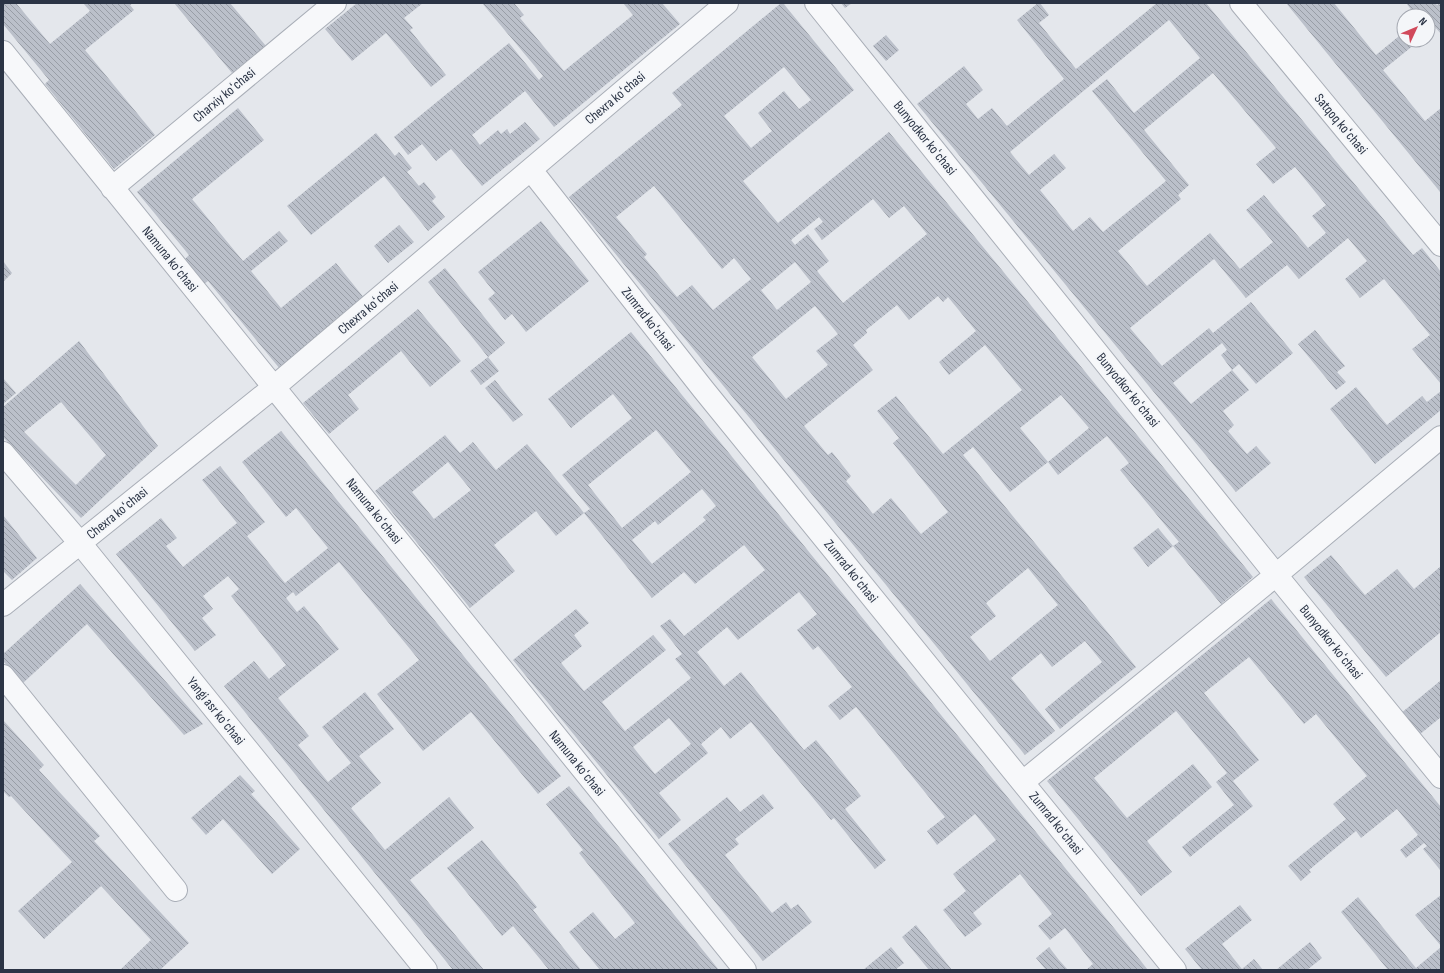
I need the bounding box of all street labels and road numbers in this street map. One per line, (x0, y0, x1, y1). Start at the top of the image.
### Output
street label: Charxiy koʻchasi (189, 64, 259, 126)
street label: Chexra koʻchasi (581, 68, 649, 128)
street label: Satqoq koʻchasi (1311, 90, 1371, 158)
street label: Bunyodkor koʻchasi (890, 97, 960, 179)
street label: Namuna koʻchasi (138, 223, 202, 295)
street label: Chexra koʻchasi (334, 278, 402, 338)
street label: Zumrad koʻchasi (618, 284, 678, 354)
street label: Bunyodkor koʻchasi (1093, 349, 1163, 431)
street label: Namuna koʻchasi (342, 475, 406, 547)
street label: Chexra koʻchasi (83, 483, 151, 543)
street label: Zumrad koʻchasi (820, 536, 882, 606)
street label: Bunyodkor koʻchasi (1296, 601, 1366, 683)
street label: Yangi asr koʻchasi (183, 674, 249, 748)
street label: Namuna koʻchasi (545, 727, 609, 799)
street label: Zumrad koʻchasi (1025, 788, 1087, 858)

